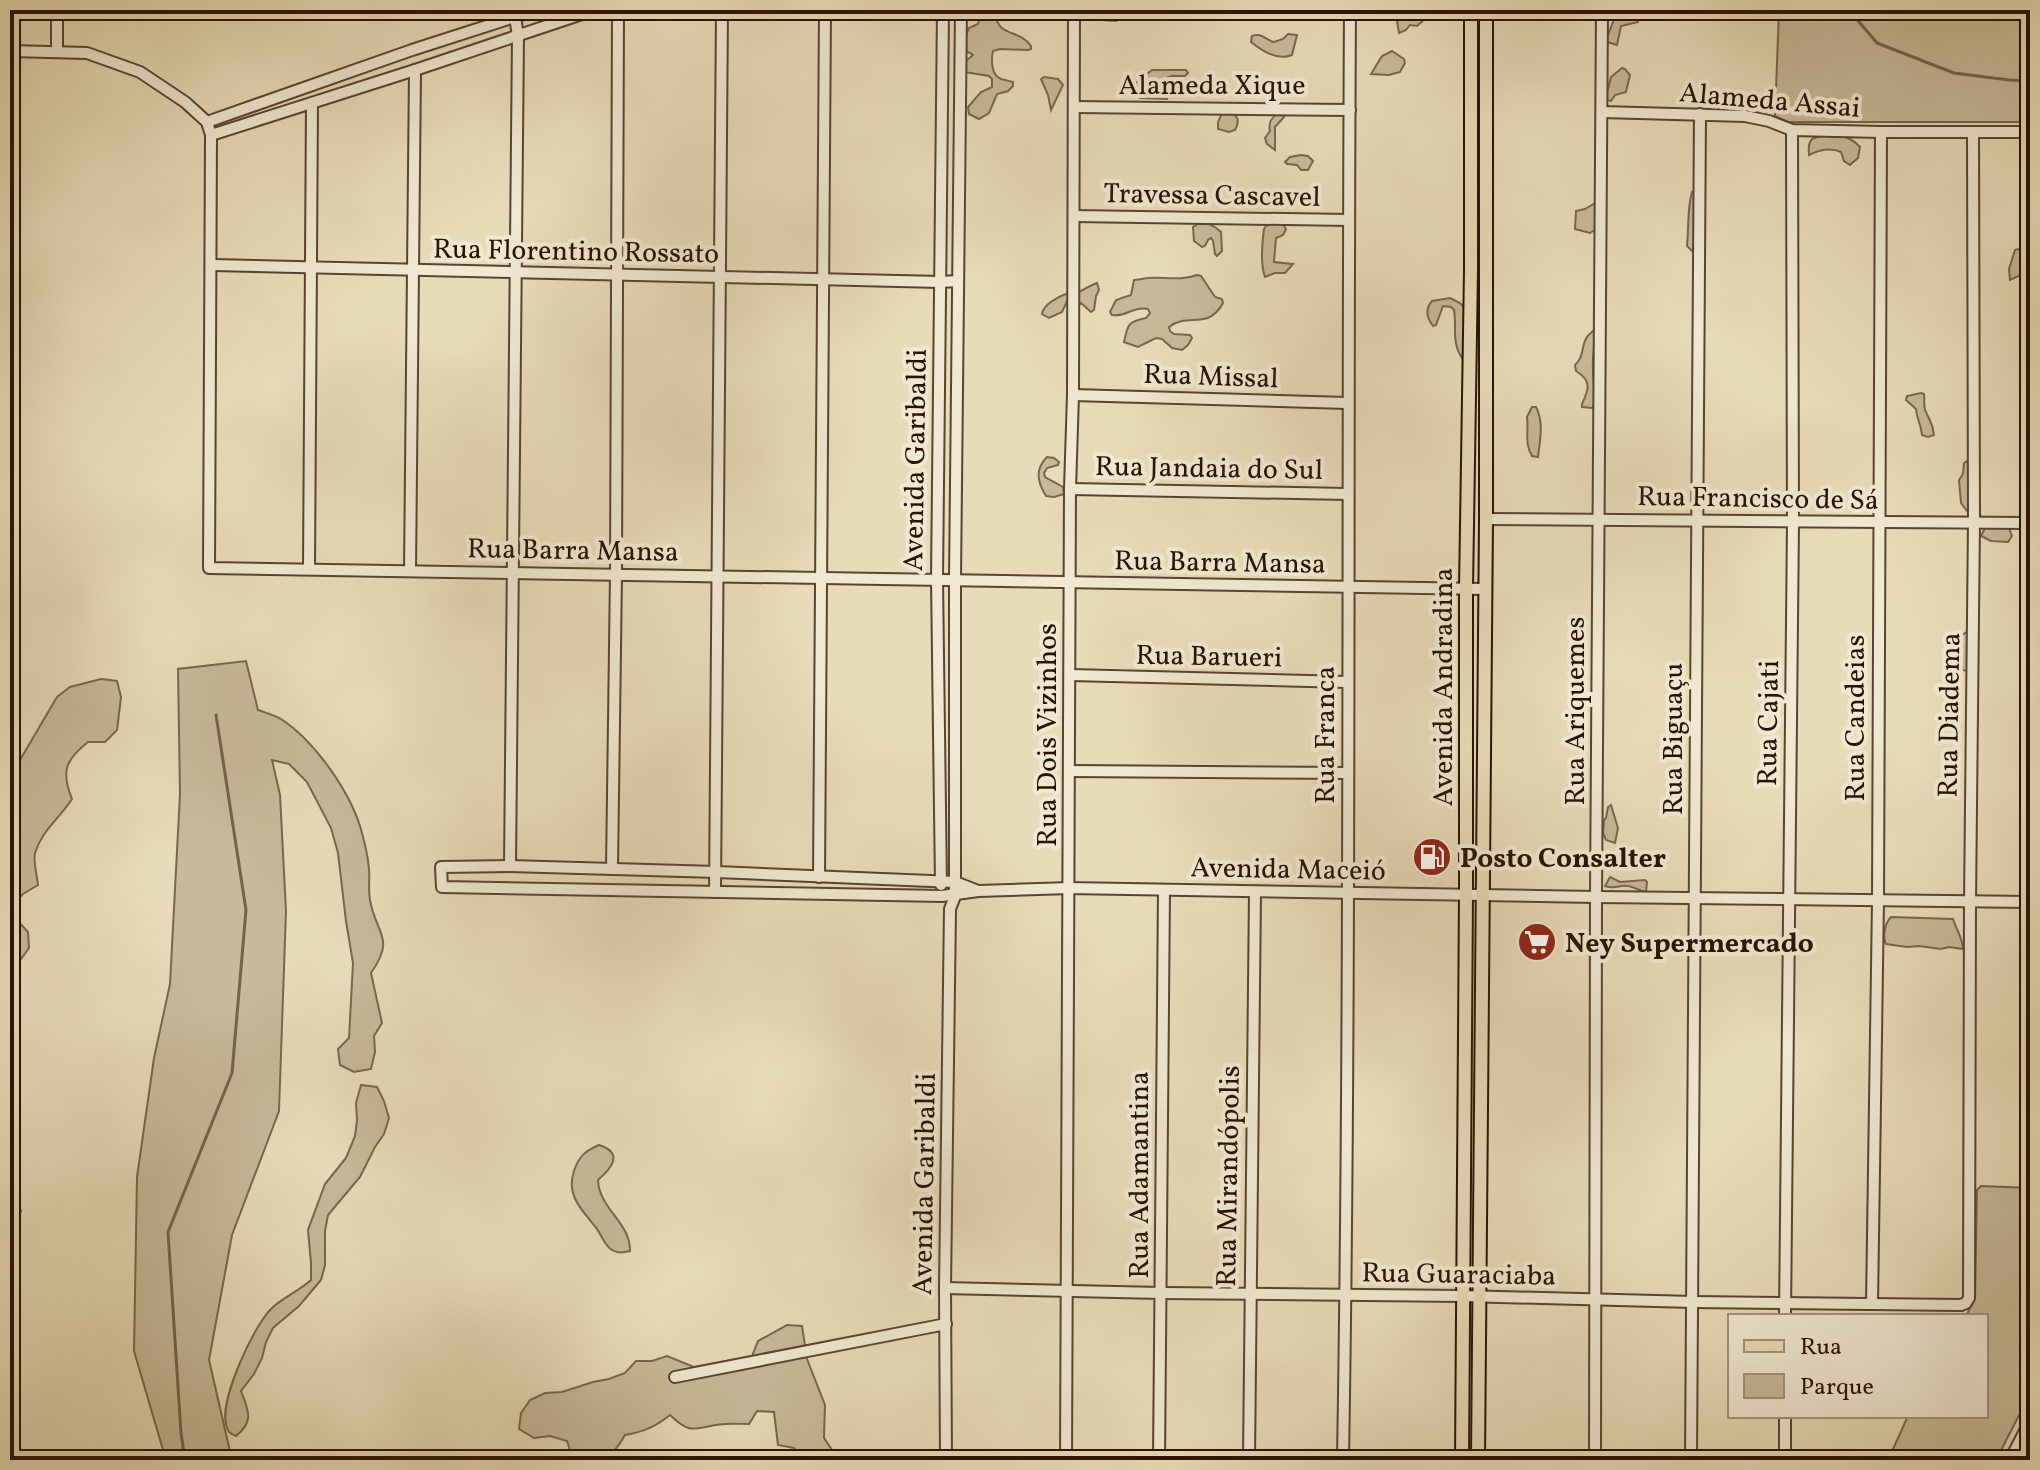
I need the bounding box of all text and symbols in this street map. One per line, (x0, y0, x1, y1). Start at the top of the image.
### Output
street label: Alameda Xique (1119, 67, 1305, 106)
street label: Alameda Assai (1678, 74, 1862, 129)
street label: Travessa Cascavel (1103, 175, 1321, 218)
street label: Rua Florentino Rossato (433, 231, 719, 274)
street label: Avenida Garibaldi (895, 348, 938, 572)
street label: Rua Missal (1143, 356, 1279, 399)
street label: Rua Jandaia do Sul (1095, 448, 1323, 491)
street label: Rua Francisco de Sá (1637, 478, 1879, 521)
street label: Rua Barra Mansa (467, 530, 679, 573)
street label: Rua Barra Mansa (1114, 542, 1326, 585)
street label: Avenida Andradina (1425, 567, 1464, 807)
street label: Rua Ariquemes (1557, 617, 1596, 805)
street label: Rua Dois Vizinhos (1029, 623, 1068, 847)
street label: Rua Diadema (1930, 632, 1971, 798)
street label: Rua Candeias (1837, 635, 1876, 801)
street label: Rua Barueri (1135, 637, 1283, 678)
street label: Rua Cajati (1749, 660, 1790, 787)
street label: Rua Biguaçu (1655, 663, 1694, 815)
street label: Rua Franca (1307, 666, 1346, 804)
fuel station icon: Posto Consalter (1411, 836, 1453, 878)
place label: Posto Consalter (1460, 840, 1666, 879)
street label: Avenida Maceió (1190, 849, 1386, 892)
supermarket icon: Ney Supermercado (1516, 921, 1558, 963)
place label: Ney Supermercado (1565, 925, 1814, 964)
street label: Rua Mirandópolis (1208, 1065, 1251, 1287)
street label: Rua Adamantina (1121, 1071, 1160, 1279)
street label: Avenida Garibaldi (904, 1072, 947, 1296)
street label: Rua Guaraciaba (1361, 1254, 1557, 1297)
legend (1728, 1314, 1988, 1418)
text: Rua (1800, 1331, 1842, 1365)
text: Parque (1800, 1371, 1874, 1405)

